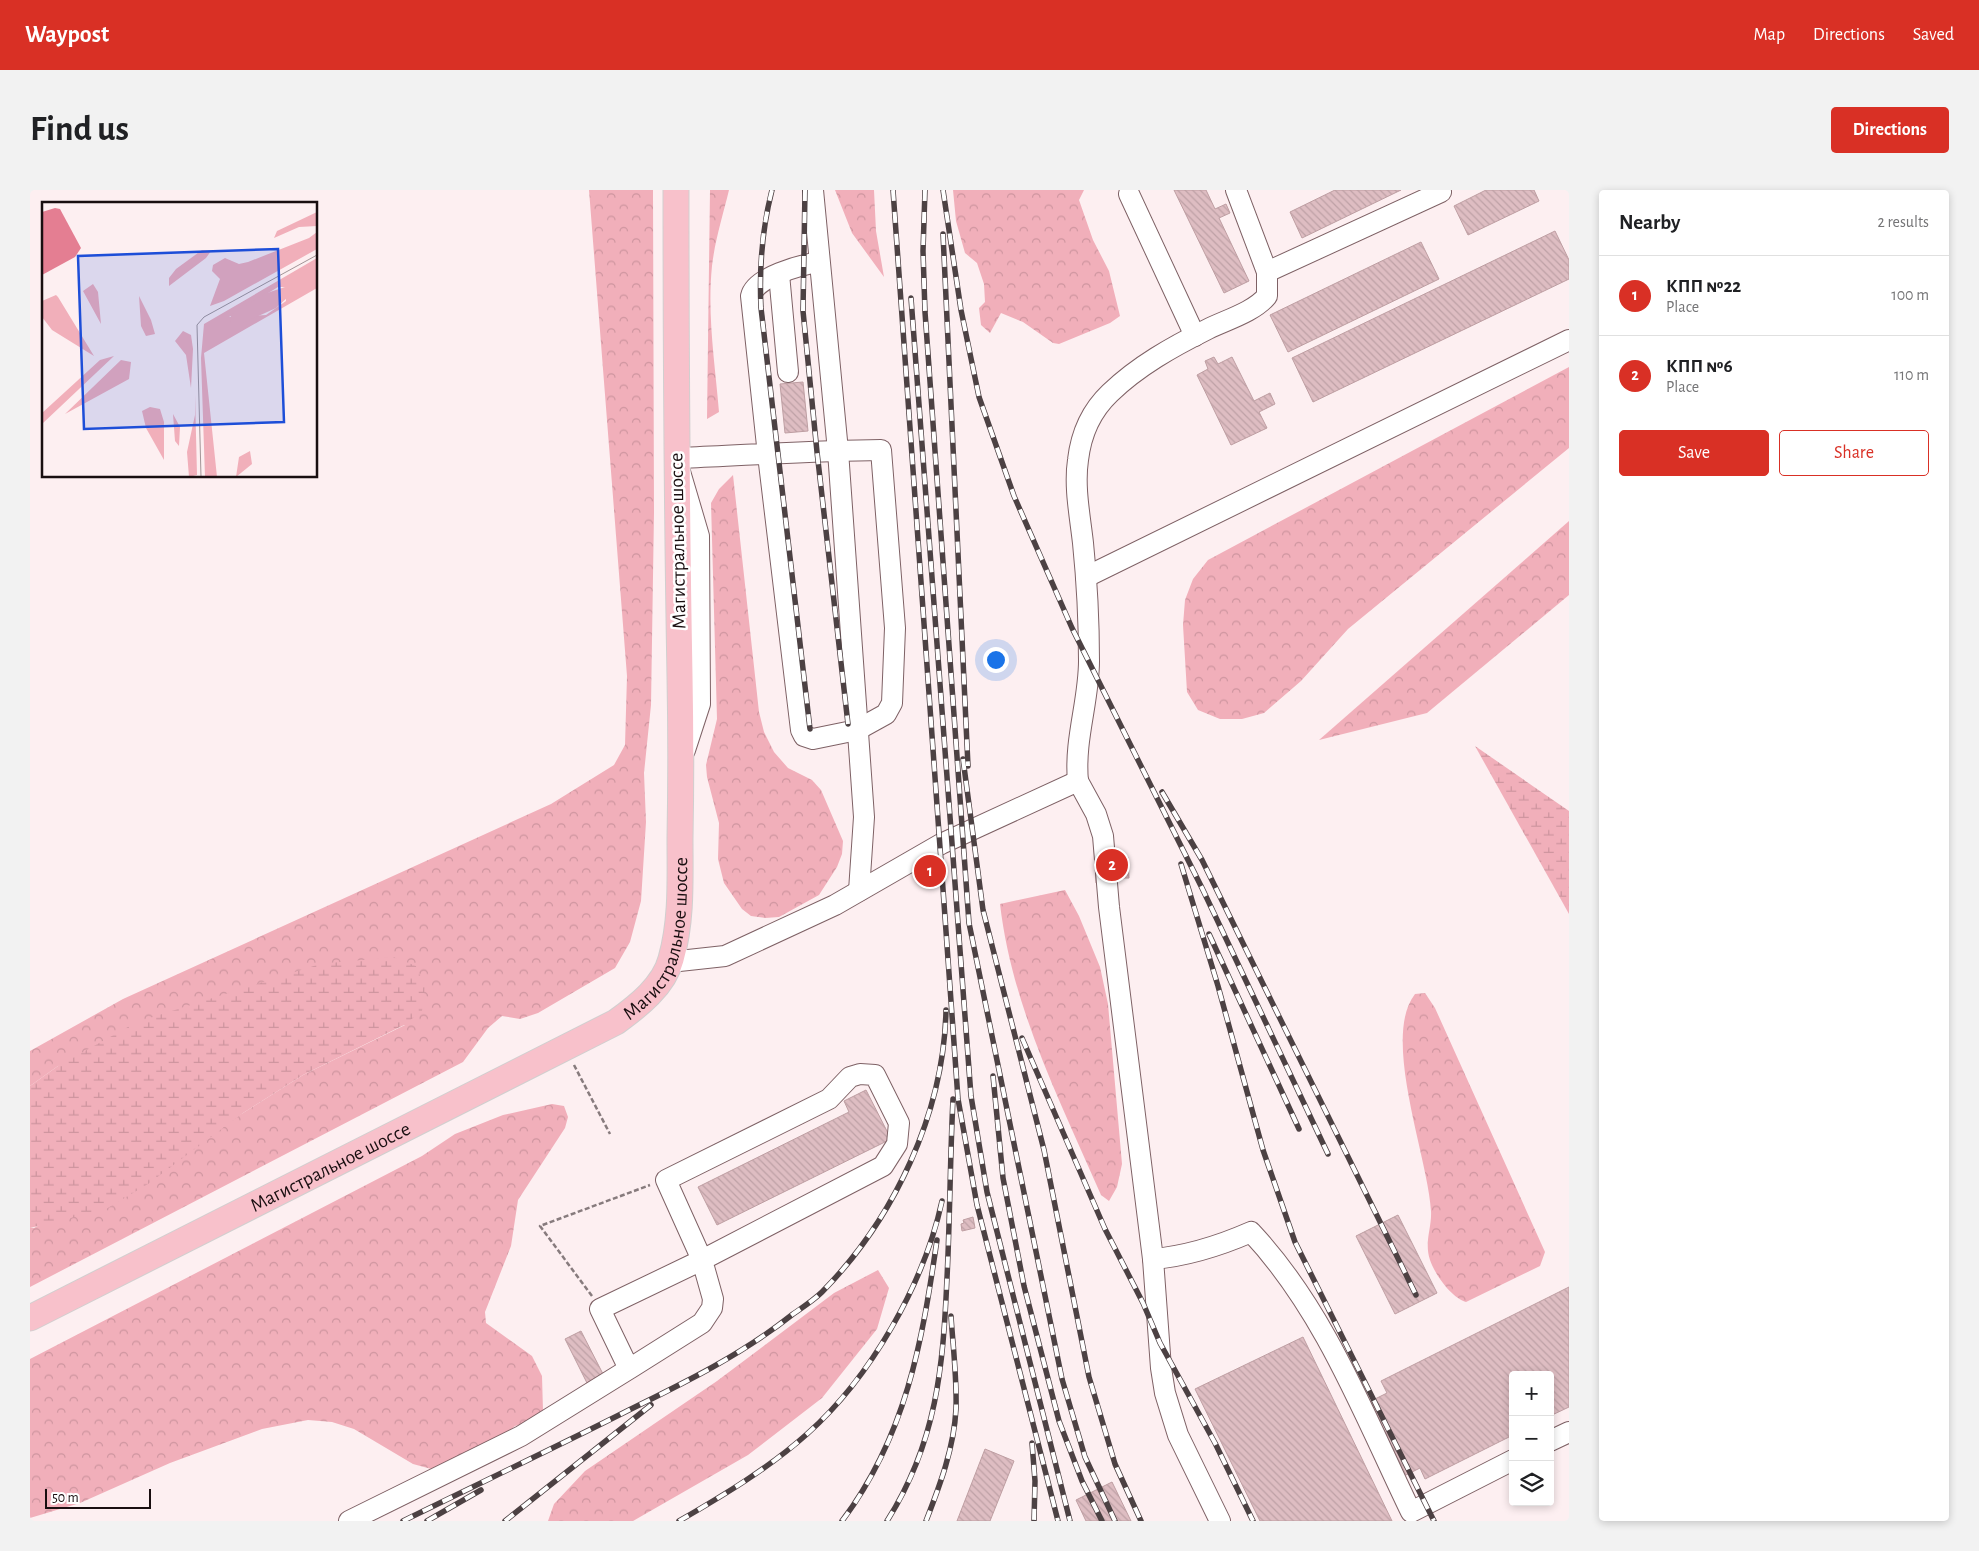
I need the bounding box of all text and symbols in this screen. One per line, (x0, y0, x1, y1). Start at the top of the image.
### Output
text: Waypost (25, 23, 109, 47)
text: Map (1754, 26, 1785, 44)
text: Directions (1813, 26, 1885, 44)
text: Saved (1913, 26, 1954, 44)
button: Directions (1831, 107, 1949, 153)
text: Find us (30, 112, 129, 147)
inset map (42, 202, 318, 478)
text: Nearby (1619, 212, 1680, 233)
text: 2 results (1877, 214, 1929, 230)
text: КПП №22 (1666, 277, 1741, 296)
text: 1 (1632, 287, 1638, 303)
text: 100 m (1891, 287, 1929, 303)
text: Place (1666, 299, 1699, 315)
text: КПП №6 (1666, 357, 1733, 376)
text: 2 (1631, 367, 1639, 383)
text: 110 m (1894, 367, 1929, 383)
text: Place (1666, 379, 1699, 395)
button: Save (1619, 430, 1769, 476)
button: Share (1779, 430, 1929, 476)
street label: Магистральное шоссе (666, 452, 690, 629)
your location (983, 647, 1009, 673)
pin: 2 (1096, 846, 1128, 884)
pin: 1 (914, 852, 946, 890)
street label: Магистральное шоссе (619, 857, 691, 1024)
street label: Магистральное шоссе (247, 1119, 414, 1216)
map controls (1509, 1371, 1554, 1506)
button: + (1509, 1371, 1554, 1416)
button: − (1509, 1416, 1554, 1461)
button: layers (1509, 1461, 1554, 1506)
scale bar (45, 1486, 151, 1509)
text: 50 m (52, 1491, 79, 1505)

